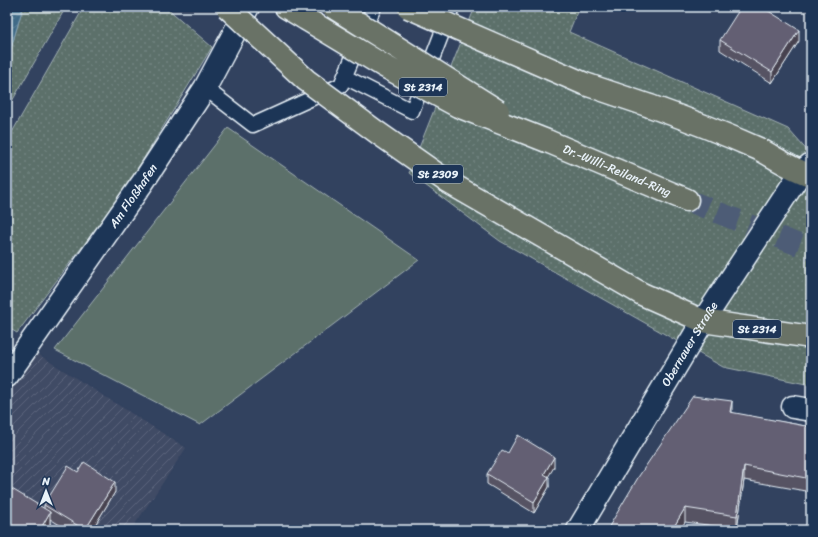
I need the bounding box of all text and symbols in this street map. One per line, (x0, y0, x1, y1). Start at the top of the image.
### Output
road number: St 2314 (399, 78, 447, 96)
street label: Dr.-Willi-Reiland-Ring (559, 138, 675, 203)
street label: Am Floßhafen (102, 159, 164, 233)
road number: St 2309 (413, 165, 463, 183)
street label: Obernauer Straße (655, 297, 724, 391)
road number: St 2314 (733, 320, 781, 338)
north arrow (26, 471, 66, 511)
text: N (41, 472, 50, 491)

